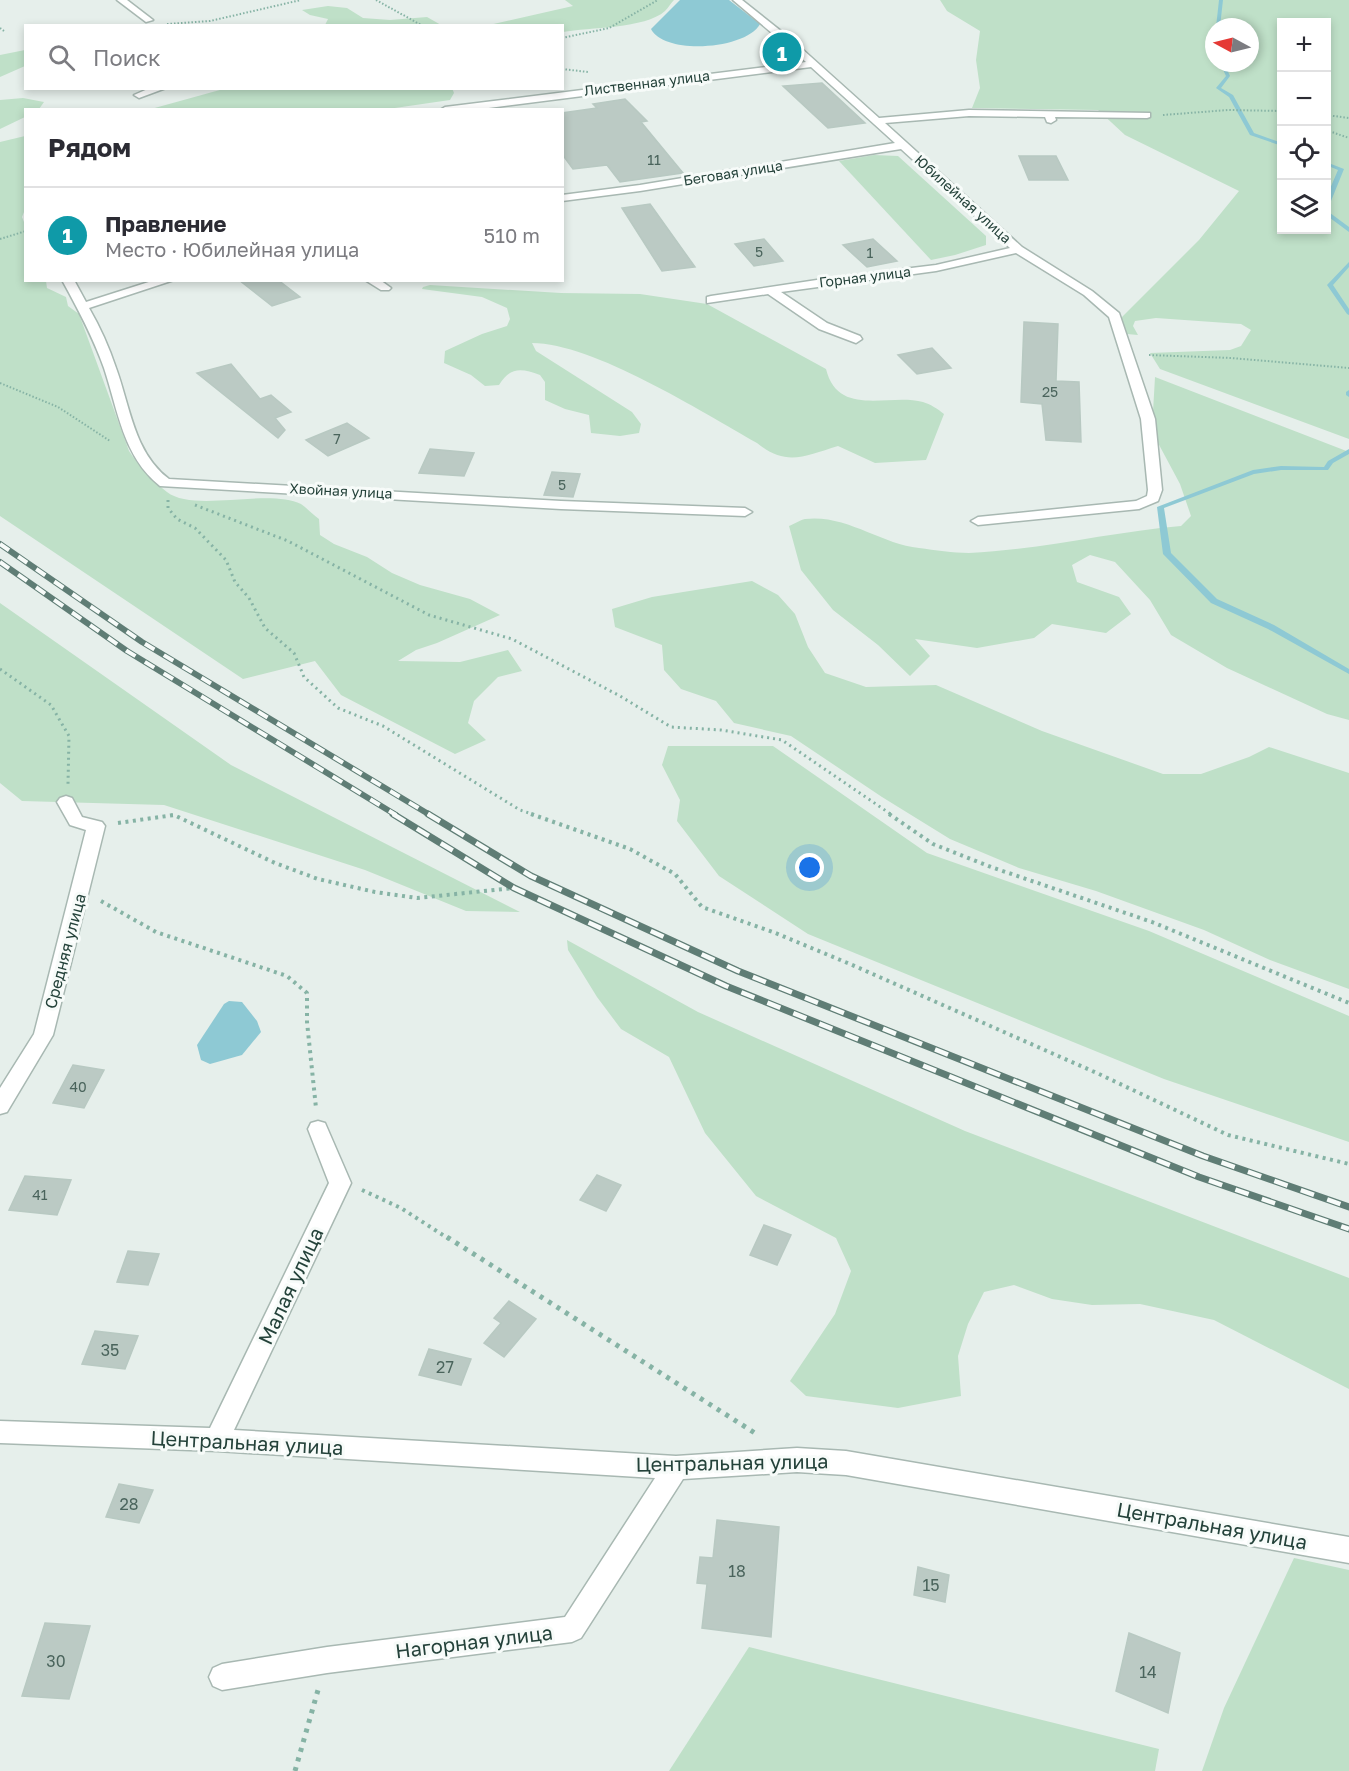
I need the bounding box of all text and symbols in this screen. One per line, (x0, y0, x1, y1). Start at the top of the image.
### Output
north arrow (1205, 18, 1259, 72)
map controls (1277, 18, 1331, 234)
button: + (1277, 18, 1331, 72)
search box (24, 24, 564, 90)
pin: 1 (762, 29, 802, 74)
icon: search (45, 41, 78, 74)
text: Поиск (93, 44, 161, 71)
street label: Лиственная улица (583, 66, 711, 99)
button: − (1277, 72, 1331, 126)
button: locate (1277, 126, 1331, 180)
text: Рядом (48, 132, 131, 163)
house number: 11 (647, 151, 661, 168)
street label: Юбилейная улица (912, 151, 1015, 246)
street label: Беговая улица (682, 156, 784, 189)
button: layers (1277, 180, 1331, 234)
text: Правление (105, 210, 226, 237)
text: 1 (62, 223, 73, 247)
text: 510 m (484, 223, 540, 247)
text: Место · Юбилейная улица (105, 237, 359, 261)
house number: 5 (755, 243, 763, 260)
house number: 1 (867, 244, 874, 261)
street label: Горная улица (818, 262, 912, 291)
house number: 25 (1042, 383, 1058, 400)
house number: 7 (333, 430, 341, 447)
house number: 5 (558, 476, 566, 493)
street label: Хвойная улица (289, 479, 393, 502)
your location (795, 853, 824, 882)
street label: Средняя улица (40, 891, 90, 1011)
house number: 40 (69, 1078, 87, 1095)
house number: 41 (32, 1186, 48, 1203)
street label: Малая улица (252, 1223, 328, 1348)
house number: 35 (101, 1340, 119, 1360)
house number: 27 (436, 1357, 454, 1377)
street label: Центральная улица (150, 1425, 344, 1459)
street label: Центральная улица (635, 1448, 829, 1476)
house number: 28 (119, 1494, 139, 1514)
street label: Центральная улица (1115, 1496, 1309, 1554)
house number: 18 (728, 1561, 746, 1581)
house number: 15 (922, 1575, 940, 1595)
street label: Нагорная улица (394, 1619, 554, 1663)
house number: 30 (46, 1651, 66, 1671)
house number: 14 (1139, 1662, 1157, 1682)

